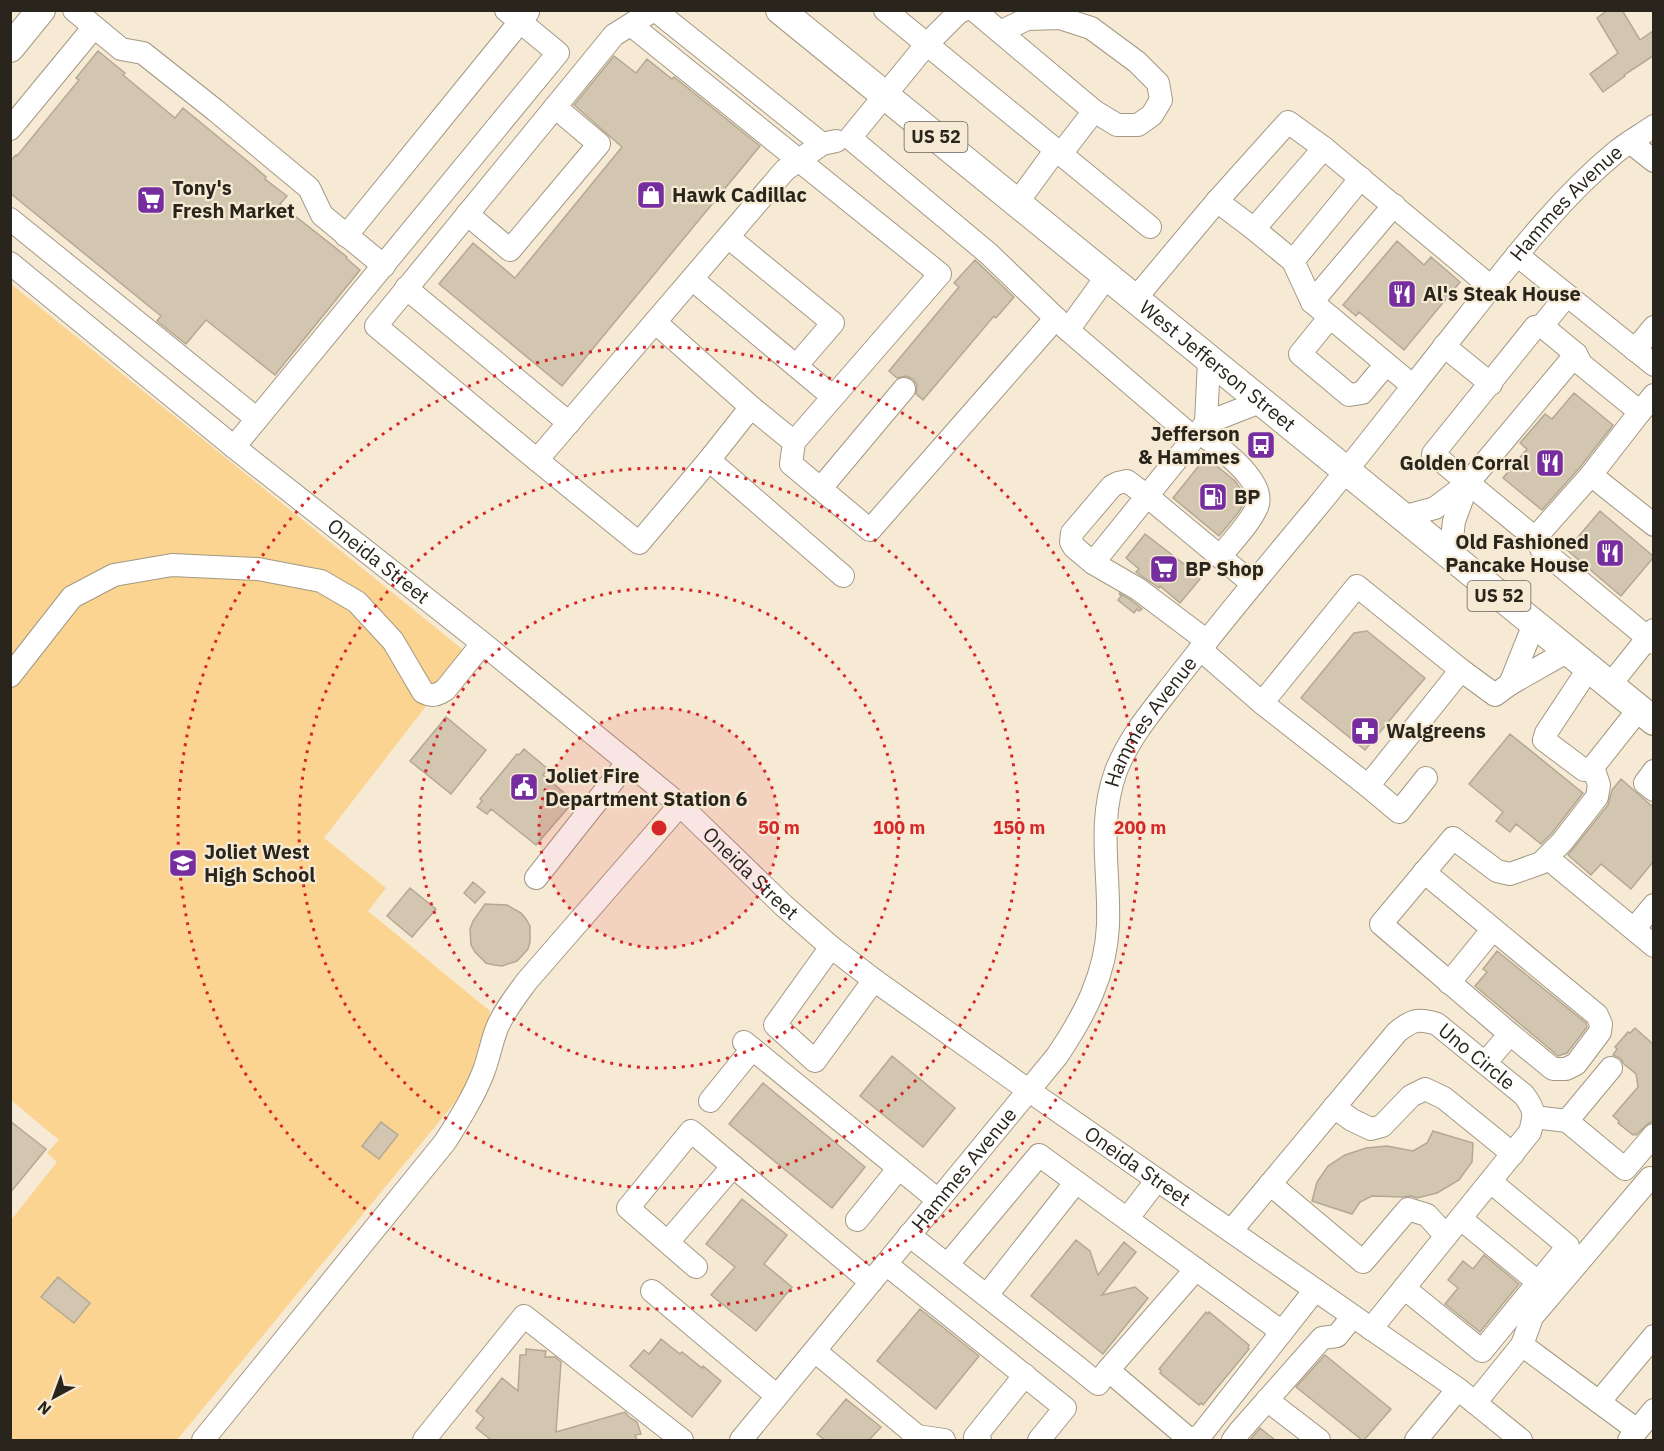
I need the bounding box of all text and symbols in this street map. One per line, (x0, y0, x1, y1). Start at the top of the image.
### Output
road number: US 52 (904, 122, 968, 152)
street label: Hammes Avenue (1503, 138, 1628, 267)
place label: Tony's Fresh Market (172, 174, 295, 224)
shop icon: Hawk Cadillac (635, 179, 667, 211)
place label: Hawk Cadillac (672, 181, 807, 208)
supermarket icon: Tony's Fresh Market (135, 184, 167, 216)
restaurant icon: Al's Steak House (1386, 278, 1418, 310)
place label: Al's Steak House (1423, 280, 1581, 307)
street label: West Jefferson Street (1134, 294, 1302, 437)
place label: Jefferson & Hammes (1138, 420, 1240, 470)
bus stop icon: Jefferson & Hammes (1245, 429, 1277, 461)
restaurant icon: Golden Corral (1534, 447, 1566, 479)
place label: Golden Corral (1400, 449, 1529, 476)
fuel station icon: BP (1197, 481, 1229, 513)
place label: BP (1234, 483, 1260, 510)
street label: Oneida Street (322, 512, 436, 610)
place label: Old Fashioned Pancake House (1445, 528, 1589, 578)
restaurant icon: Old Fashioned Pancake House (1594, 537, 1626, 569)
supermarket icon: BP Shop (1148, 553, 1180, 585)
place label: BP Shop (1185, 555, 1264, 582)
road number: US 52 (1468, 581, 1530, 611)
street label: Hammes Avenue (1098, 650, 1203, 790)
pharmacy icon: Walgreens (1349, 715, 1381, 747)
place label: Walgreens (1386, 717, 1486, 744)
place label: Joliet Fire Department Station 6 (545, 762, 748, 812)
public building icon: Joliet Fire Department Station 6 (508, 771, 540, 803)
text: 50 m (758, 816, 800, 839)
text: 100 m (873, 816, 925, 839)
text: 150 m (993, 816, 1045, 839)
text: 200 m (1114, 816, 1166, 839)
centre of rings (649, 818, 669, 838)
street label: Oneida Street (697, 820, 805, 926)
place label: Joliet West High School (204, 838, 315, 888)
school or university icon: Joliet West High School (167, 847, 199, 879)
street label: Uno Circle (1433, 1017, 1521, 1096)
street label: Hammes Avenue (905, 1101, 1022, 1236)
street label: Oneida Street (1079, 1119, 1196, 1212)
north arrow (24, 1367, 84, 1427)
text: N (33, 1397, 55, 1420)

